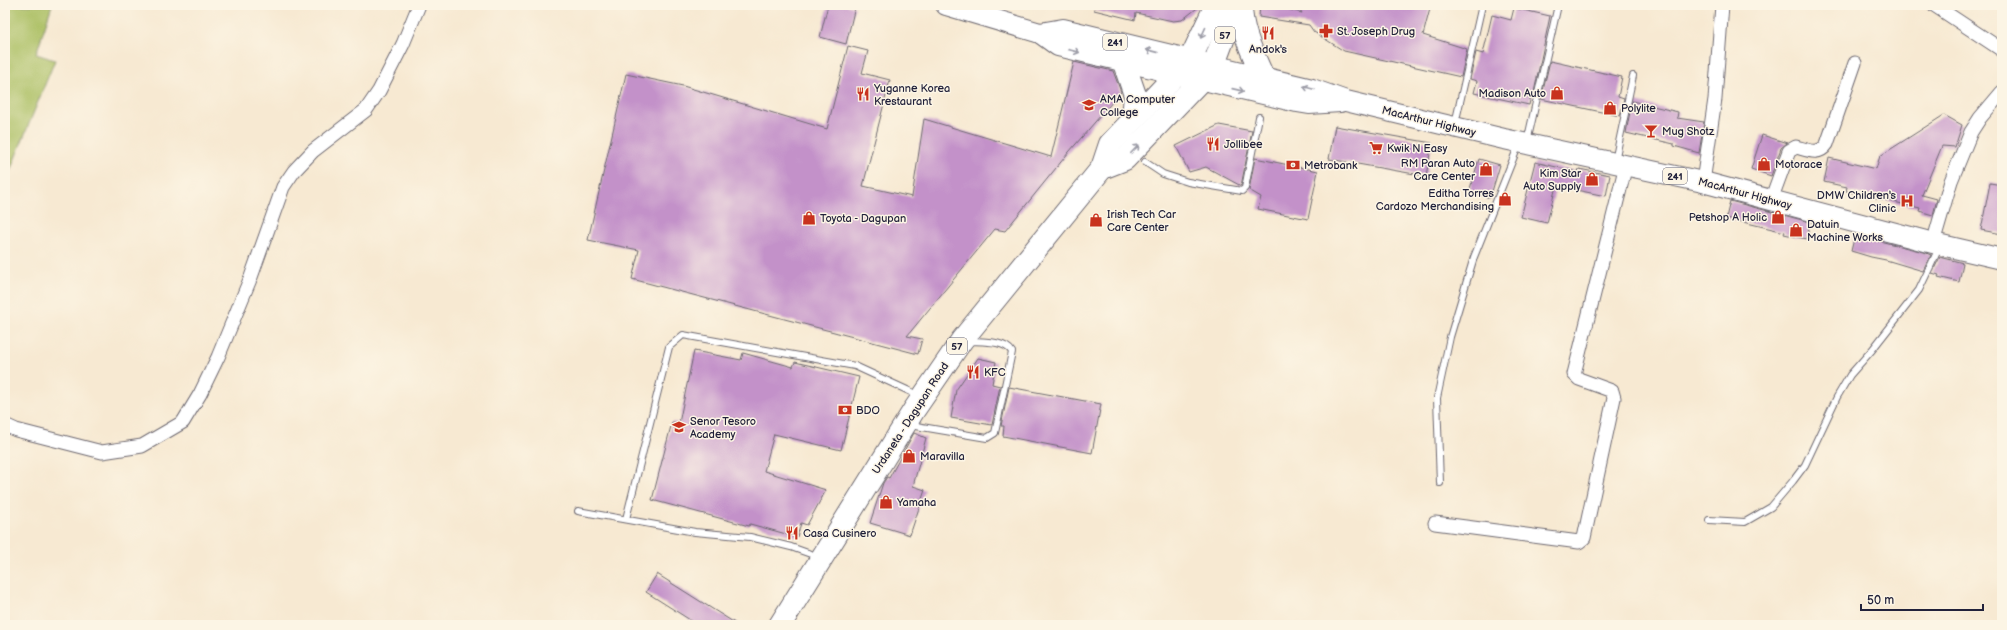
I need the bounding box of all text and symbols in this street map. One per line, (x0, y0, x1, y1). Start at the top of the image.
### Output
pharmacy icon: St. Joseph Drug (1318, 23, 1334, 39)
restaurant icon: Andok's (1260, 25, 1276, 41)
place label: St. Joseph Drug (1337, 25, 1415, 38)
one-way arrow (1199, 26, 1206, 38)
road number: 57 (1215, 27, 1235, 43)
road number: 241 (1103, 34, 1127, 50)
place label: Andok's (1249, 43, 1288, 56)
one-way arrow (1146, 46, 1159, 54)
one-way arrow (1067, 47, 1080, 55)
place label: Yuganne Korea Krestaurant (873, 82, 950, 108)
one-way arrow (1303, 84, 1316, 91)
shop icon: Madison Auto (1549, 85, 1565, 101)
restaurant icon: Yuganne Korea Krestaurant (855, 86, 871, 102)
one-way arrow (1232, 86, 1245, 94)
place label: Madison Auto (1479, 87, 1546, 100)
place label: AMA Computer College (1100, 93, 1176, 119)
school or university icon: AMA Computer College (1081, 97, 1097, 113)
shop icon: Polylite (1602, 100, 1618, 116)
place label: Polylite (1621, 102, 1656, 115)
street label: MacArthur Highway (1381, 104, 1477, 139)
bar icon: Mug Shotz (1643, 123, 1659, 139)
place label: Mug Shotz (1662, 125, 1715, 138)
restaurant icon: Jollibee (1205, 136, 1221, 152)
place label: Jollibee (1224, 138, 1263, 151)
supermarket icon: Kwik N Easy (1368, 140, 1384, 156)
place label: Kwik N Easy (1387, 142, 1447, 155)
one-way arrow (1130, 144, 1140, 154)
shop icon: Motorace (1756, 156, 1772, 172)
bank icon: Metrobank (1285, 157, 1301, 173)
place label: RM Paran Auto Care Center (1401, 157, 1476, 183)
place label: Motorace (1775, 158, 1823, 171)
place label: Metrobank (1304, 159, 1358, 172)
shop icon: RM Paran Auto Care Center (1478, 161, 1494, 177)
place label: Kim Star Auto Supply (1523, 167, 1582, 193)
road number: 241 (1663, 168, 1687, 184)
shop icon: Kim Star Auto Supply (1584, 171, 1600, 187)
street label: MacArthur Highway (1697, 175, 1793, 212)
place label: Editha Torres Cardozo Merchandising (1376, 187, 1495, 213)
place label: DMW Children's Clinic (1817, 189, 1897, 215)
shop icon: Editha Torres Cardozo Merchandising (1497, 191, 1513, 207)
hospital icon: DMW Children's Clinic (1899, 193, 1915, 209)
place label: Irish Tech Car Care Center (1107, 208, 1177, 234)
shop icon: Petshop A Holic (1770, 209, 1786, 225)
shop icon: Toyota - Dagupan (801, 210, 817, 226)
place label: Petshop A Holic (1689, 211, 1767, 224)
place label: Toyota - Dagupan (820, 212, 906, 225)
shop icon: Irish Tech Car Care Center (1088, 212, 1104, 228)
place label: Datuin Machine Works (1807, 218, 1883, 244)
shop icon: Datuin Machine Works (1788, 222, 1804, 238)
road number: 57 (947, 338, 967, 354)
street label: Urdaneta - Dagupan Road (869, 360, 951, 476)
restaurant icon: KFC (965, 364, 981, 380)
place label: KFC (984, 366, 1006, 379)
bank icon: BDO (837, 402, 853, 418)
place label: BDO (856, 404, 880, 417)
place label: Senor Tesoro Academy (690, 415, 756, 441)
school or university icon: Senor Tesoro Academy (671, 419, 687, 435)
shop icon: Maravilla (901, 448, 917, 464)
place label: Maravilla (920, 450, 965, 463)
shop icon: Yamaha (878, 494, 894, 510)
place label: Yamaha (896, 496, 936, 509)
restaurant icon: Casa Cusinero (784, 525, 800, 541)
place label: Casa Cusinero (803, 527, 876, 540)
scale bar (1861, 586, 1983, 612)
text: 50 m (1867, 593, 1894, 608)

